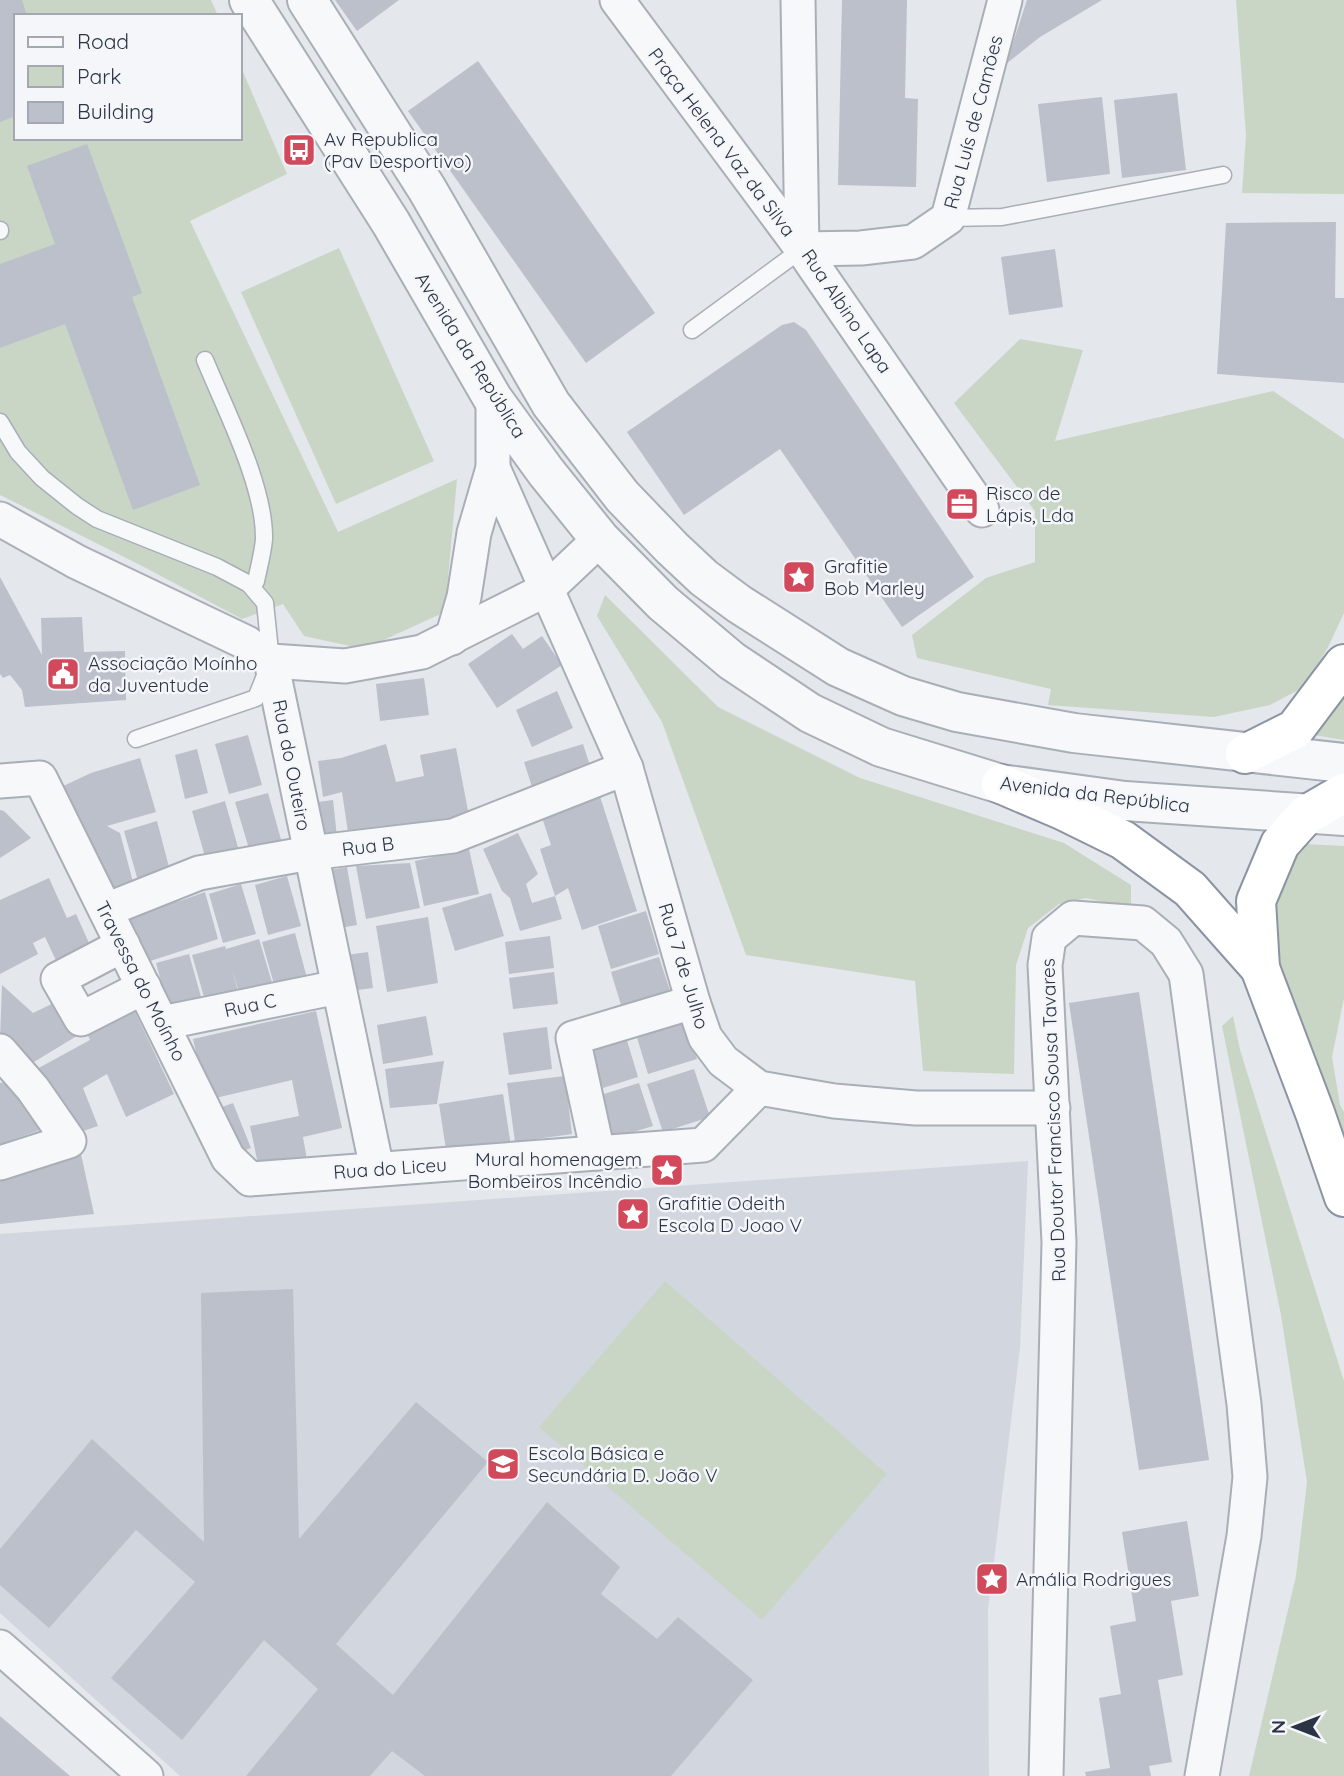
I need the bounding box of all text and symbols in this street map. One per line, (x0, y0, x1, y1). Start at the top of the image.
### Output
legend (14, 14, 242, 140)
text: Road (77, 28, 129, 54)
street label: Rua Luís de Camões (938, 32, 1008, 212)
street label: Praça Helena Vaz da Silva (643, 43, 801, 241)
text: Park (77, 63, 121, 89)
text: Building (77, 98, 154, 124)
place label: Av Republica (Pav Desportivo) (324, 127, 472, 173)
bus stop icon: Av Republica (Pav Desportivo) (280, 131, 318, 169)
street label: Rua Albino Lapa (797, 244, 897, 378)
street label: Avenida da República (410, 268, 532, 442)
place label: Risco de Lápis, Lda (986, 481, 1074, 527)
office icon: Risco de Lápis, Lda (943, 485, 981, 523)
place label: Grafitie Bob Marley (824, 554, 925, 600)
place icon: Grafitie Bob Marley (780, 558, 818, 596)
place label: Associação Moínho da Juventude (88, 651, 258, 697)
public building icon: Associação Moínho da Juventude (44, 655, 82, 693)
street label: Rua do Outeiro (268, 697, 316, 833)
street label: Avenida da República (999, 770, 1191, 818)
street label: Rua B (341, 831, 395, 861)
street label: Travessa do Moínho (90, 897, 192, 1065)
street label: Rua 7 de Julho (653, 900, 715, 1032)
street label: Rua Doutor Francisco Sousa Tavares (1035, 958, 1071, 1282)
street label: Rua C (222, 988, 278, 1022)
place label: Mural homenagem Bombeiros Incêndio (468, 1147, 642, 1193)
place icon: Mural homenagem Bombeiros Incêndio (648, 1151, 686, 1189)
street label: Rua do Liceu (332, 1152, 448, 1184)
place label: Grafitie Odeith Escola D Joao V (658, 1191, 802, 1237)
place icon: Grafitie Odeith Escola D Joao V (614, 1195, 652, 1233)
place label: Escola Básica e Secundária D. João V (528, 1441, 718, 1487)
school or university icon: Escola Básica e Secundária D. João V (484, 1445, 522, 1483)
place icon: Amália Rodrigues (973, 1560, 1011, 1598)
place label: Amália Rodrigues (1016, 1567, 1172, 1591)
north arrow (1260, 1692, 1330, 1762)
text: N (1266, 1720, 1290, 1734)

